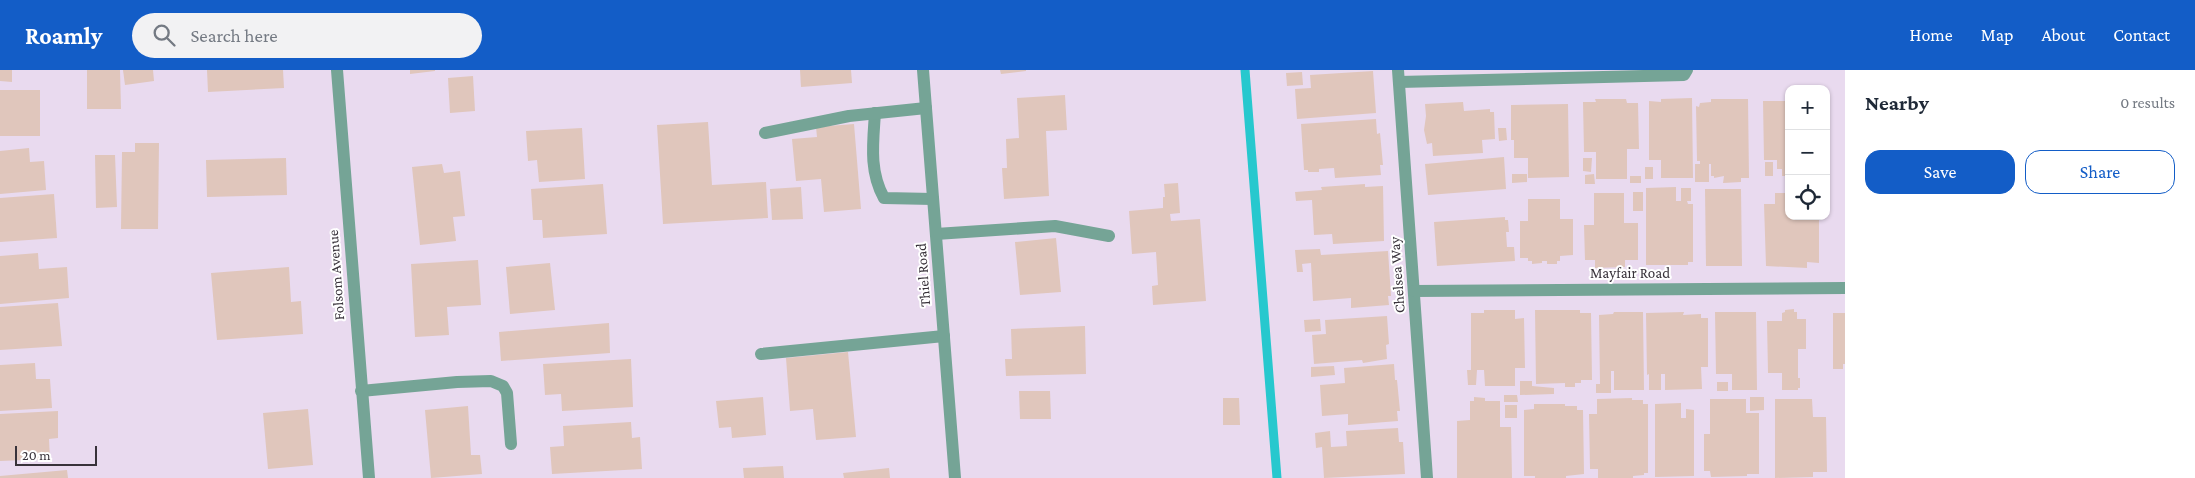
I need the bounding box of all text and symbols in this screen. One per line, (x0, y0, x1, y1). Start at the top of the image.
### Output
search box (132, 13, 482, 58)
icon: search (150, 21, 178, 49)
text: Roamly (25, 22, 102, 49)
text: Search here (190, 25, 278, 46)
text: Home (1910, 25, 1953, 45)
text: Map (1981, 25, 2013, 45)
text: About (2041, 25, 2085, 45)
text: Contact (2113, 25, 2170, 45)
map controls (1785, 85, 1830, 220)
button: + (1785, 85, 1830, 130)
text: Nearby (1865, 91, 1929, 115)
text: 0 results (2120, 94, 2175, 111)
button: − (1785, 130, 1830, 175)
button: Save (1865, 150, 2015, 194)
button: Share (2025, 150, 2175, 194)
button: locate (1785, 175, 1830, 220)
street label: Folsom Avenue (325, 229, 347, 321)
street label: Chelsea Way (1386, 236, 1409, 314)
street label: Thiel Road (913, 242, 933, 307)
street label: Mayfair Road (1590, 265, 1670, 282)
scale bar (15, 443, 98, 466)
text: 20 m (22, 447, 50, 463)

